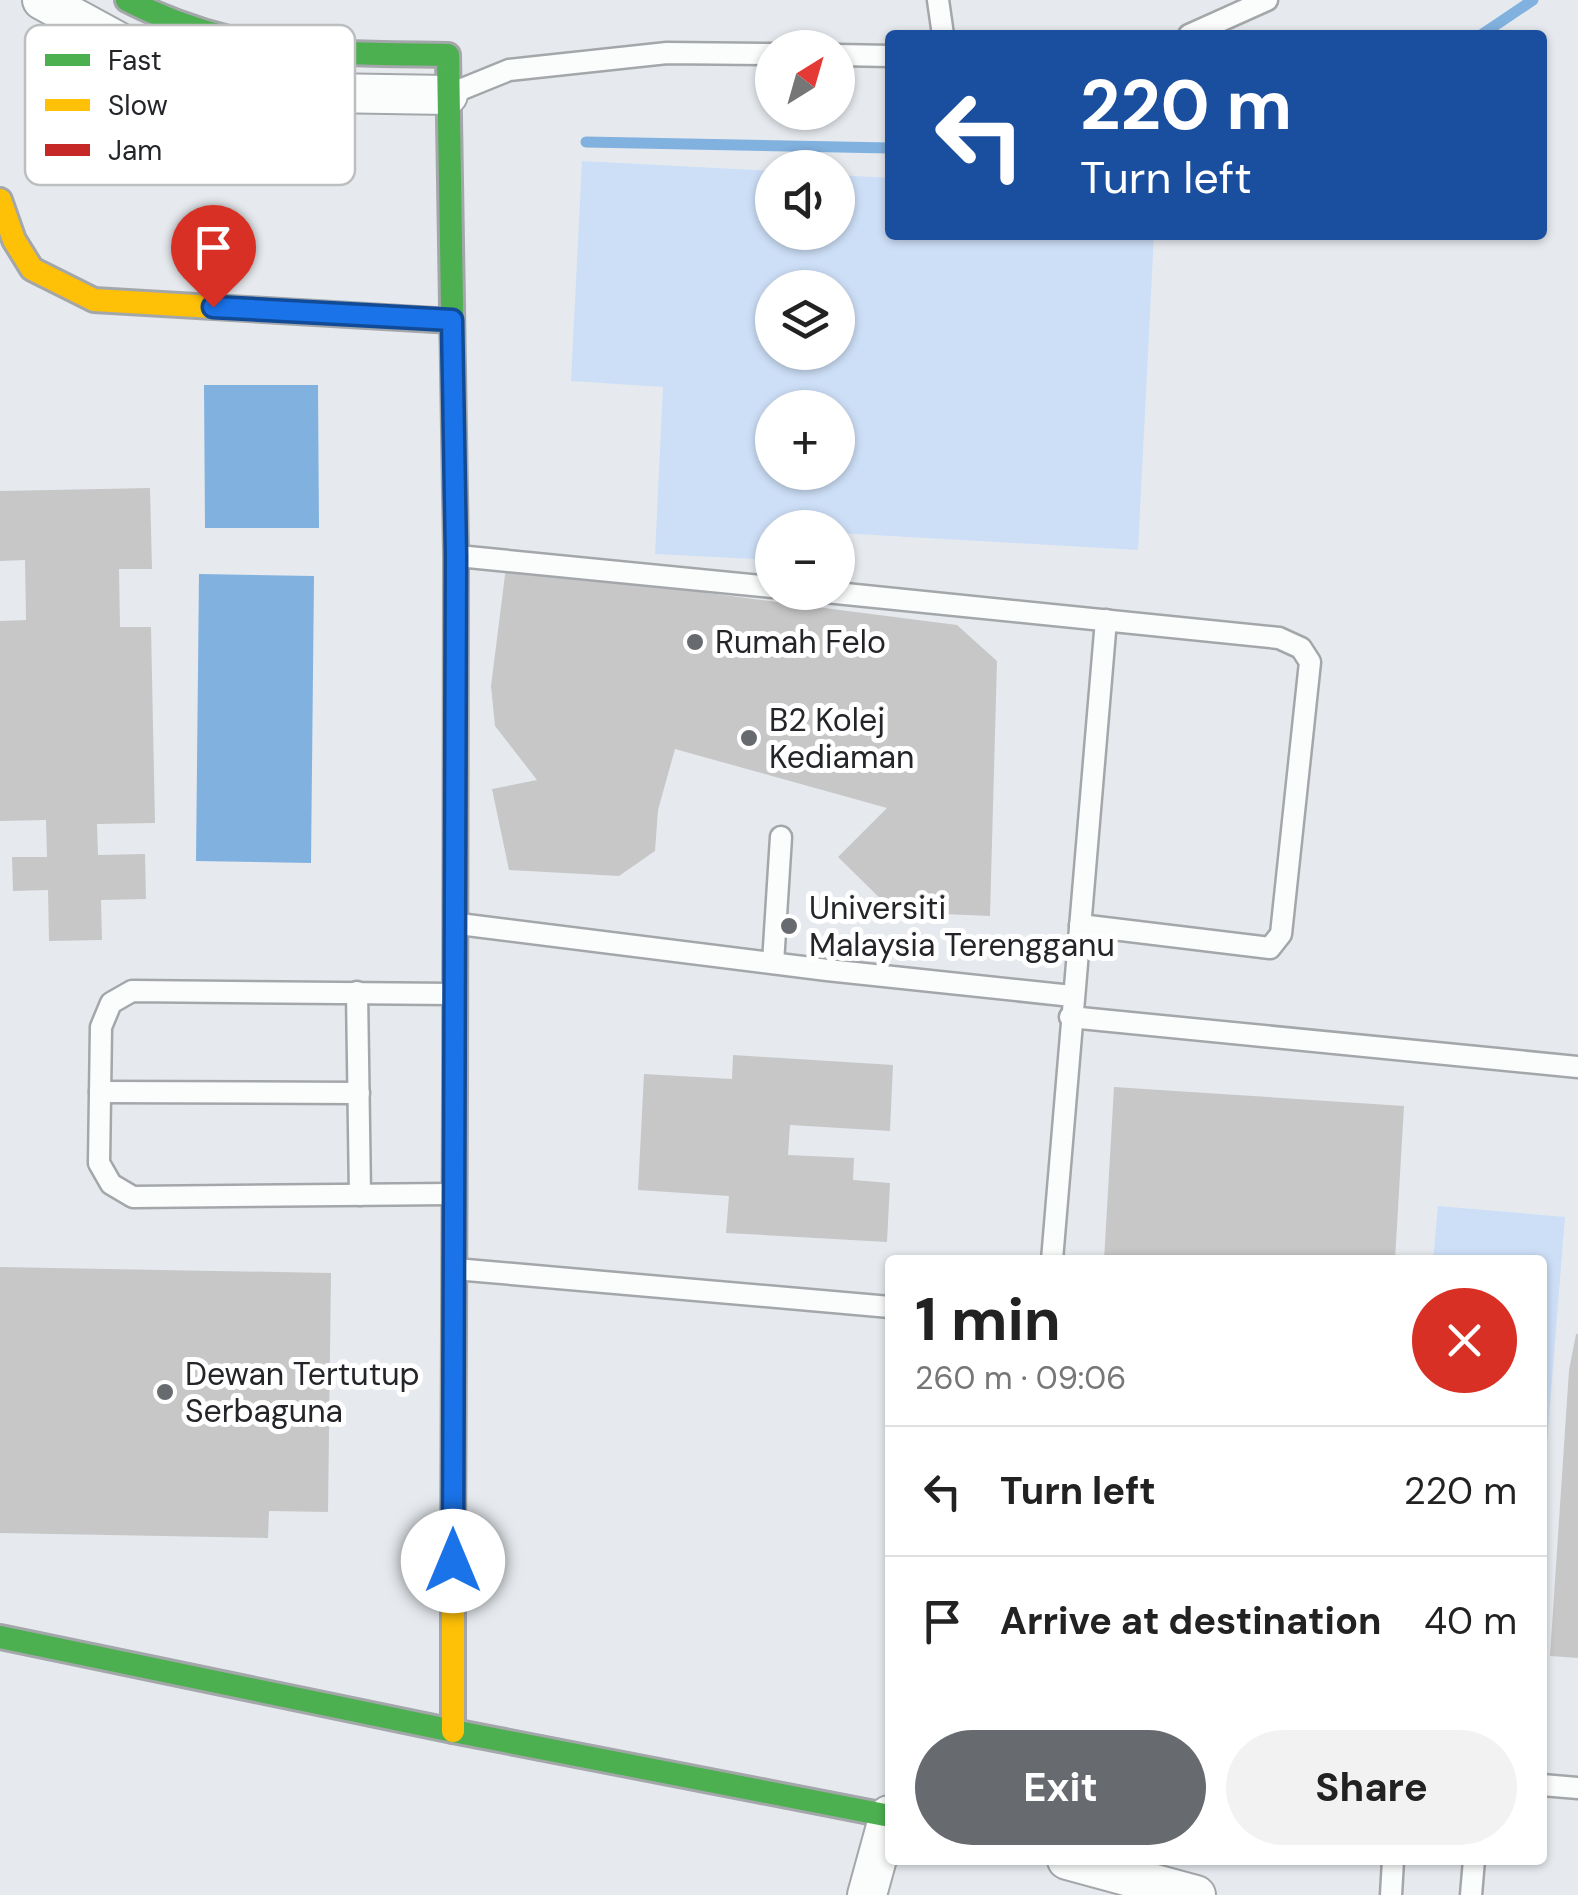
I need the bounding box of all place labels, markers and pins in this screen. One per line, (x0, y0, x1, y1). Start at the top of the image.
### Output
pin (171, 205, 256, 308)
place label: Rumah Felo (715, 621, 886, 663)
marker: Rumah Felo (684, 631, 706, 653)
place label: B2 Kolej Kediaman (769, 699, 914, 778)
marker: B2 Kolej Kediaman (738, 727, 760, 749)
place label: Universiti Malaysia Terengganu (809, 887, 1115, 966)
marker: Universiti Malaysia Terengganu (778, 915, 800, 937)
place label: Dewan Tertutup Serbaguna (185, 1353, 420, 1432)
marker: Dewan Tertutup Serbaguna (154, 1381, 176, 1403)

